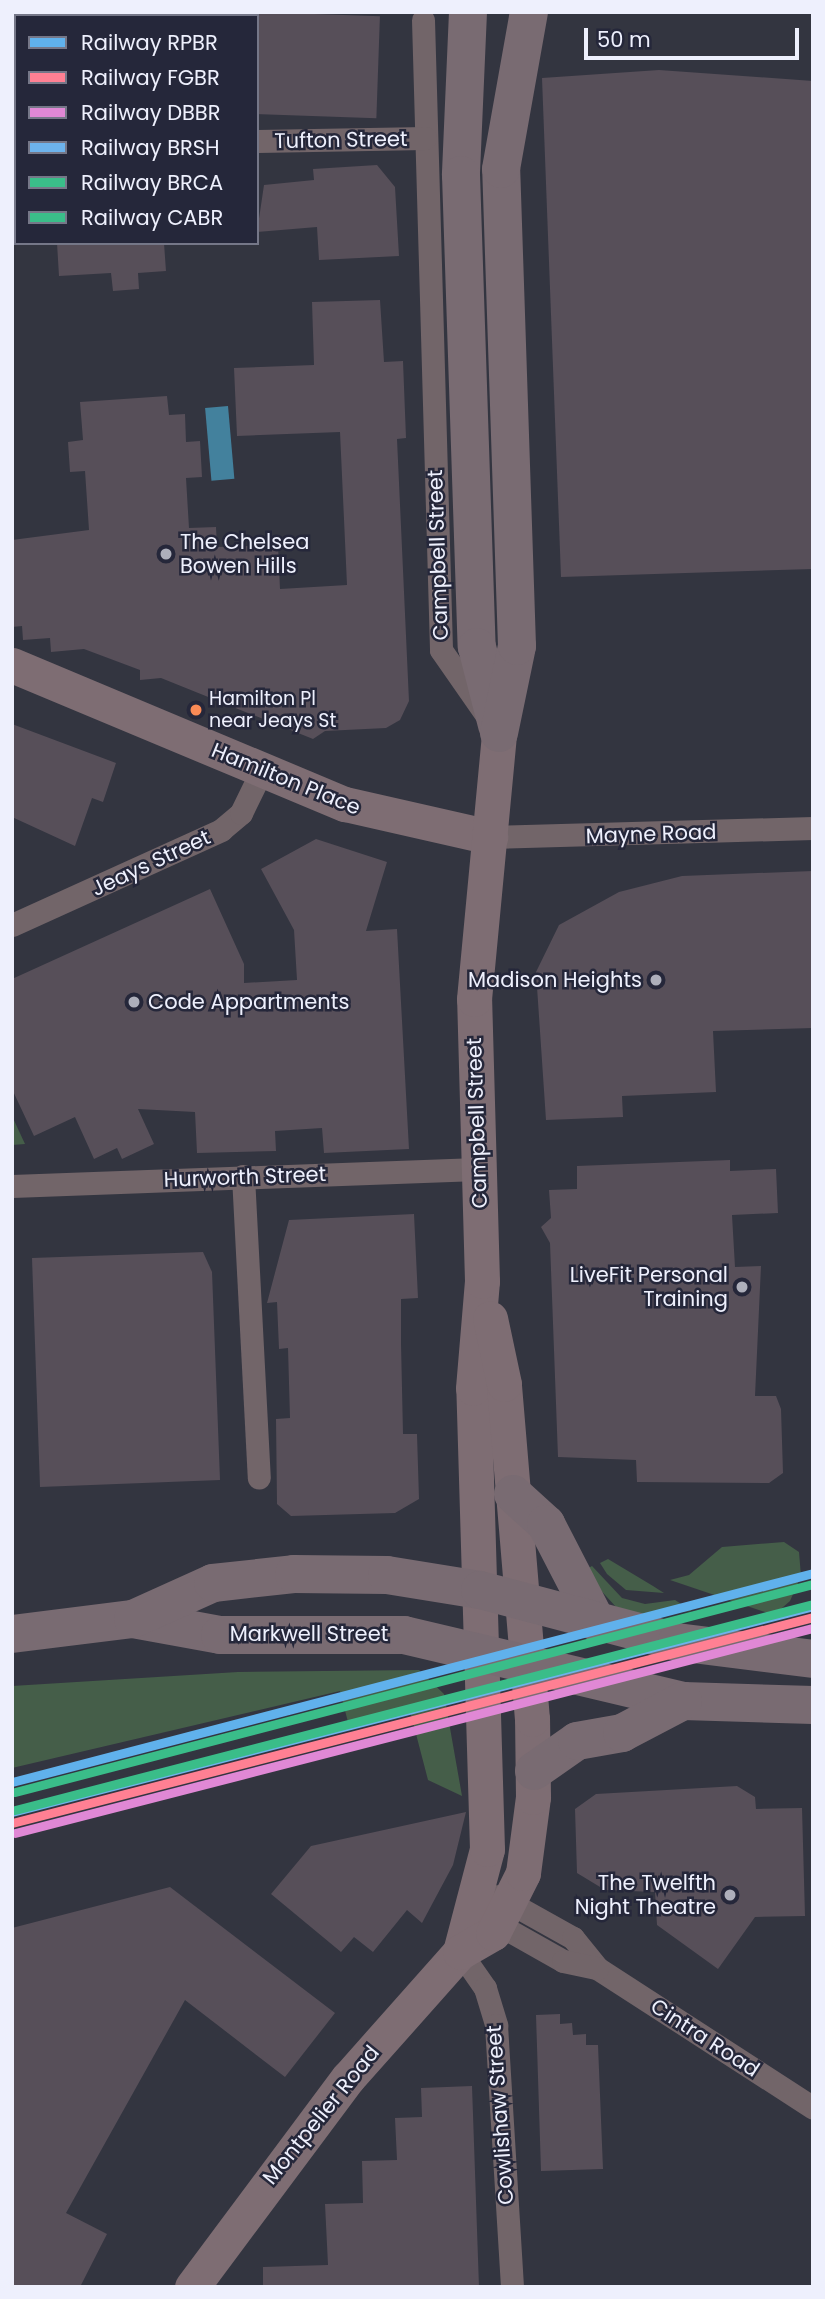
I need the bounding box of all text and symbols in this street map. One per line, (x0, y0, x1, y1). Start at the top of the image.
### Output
legend (14, 14, 259, 245)
scale bar (587, 14, 802, 58)
text: 50 m (597, 25, 651, 54)
text: Railway RPBR (81, 28, 218, 57)
text: Railway FGBR (81, 63, 220, 92)
text: Railway DBBR (81, 98, 221, 127)
street label: Tufton Street (274, 126, 408, 154)
text: Railway BRSH (81, 133, 220, 162)
text: Railway BRCA (81, 168, 223, 197)
text: Railway CABR (81, 203, 223, 232)
street label: Campbell Street (422, 469, 454, 641)
place label: The Chelsea Bowen Hills (180, 529, 309, 579)
marker: The Chelsea Bowen Hills (158, 546, 174, 562)
place label: Hamilton Pl near Jeays St (209, 688, 336, 732)
marker: Hamilton Pl near Jeays St (189, 703, 203, 717)
street label: Hamilton Place (208, 738, 364, 820)
street label: Mayne Road (585, 819, 717, 849)
street label: Jeays Street (88, 824, 214, 902)
place label: Madison Heights (468, 967, 642, 993)
marker: Madison Heights (648, 972, 664, 988)
place label: Code Appartments (148, 989, 349, 1015)
marker: Code Appartments (126, 994, 142, 1010)
street label: Campbell Street (461, 1037, 493, 1209)
street label: Hurworth Street (163, 1162, 327, 1192)
place label: LiveFit Personal Training (570, 1262, 728, 1312)
marker: LiveFit Personal Training (734, 1279, 750, 1295)
street label: Markwell Street (230, 1621, 388, 1647)
place label: The Twelfth Night Theatre (575, 1870, 716, 1920)
marker: The Twelfth Night Theatre (722, 1887, 738, 1903)
street label: Cintra Road (646, 1993, 764, 2083)
street label: Cowlishaw Street (481, 2024, 519, 2206)
street label: Montpelier Road (257, 2041, 385, 2189)

